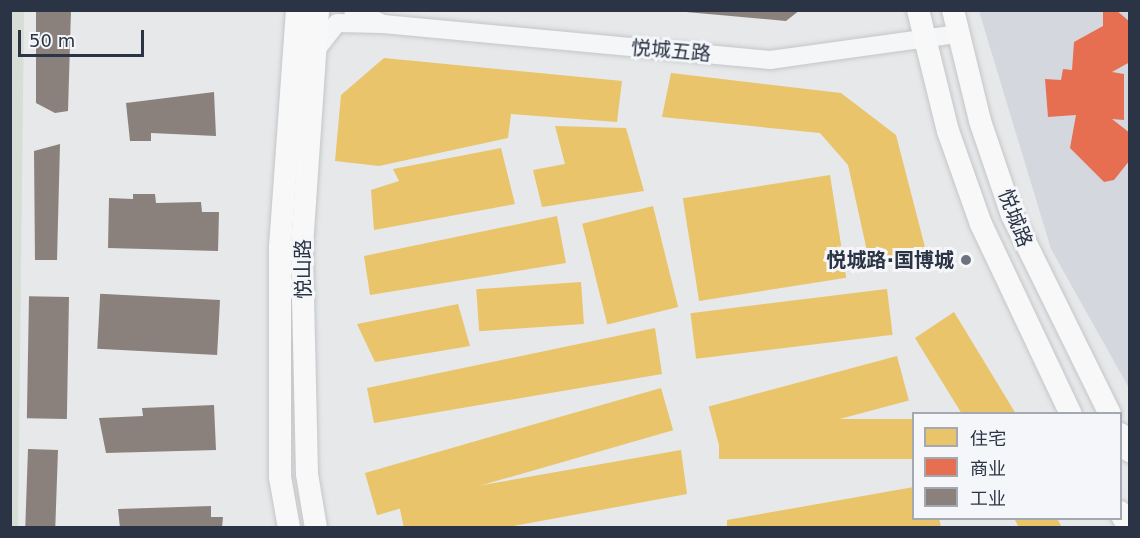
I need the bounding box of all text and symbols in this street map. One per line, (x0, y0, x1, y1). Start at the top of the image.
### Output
scale bar (21, 18, 147, 56)
text: 50 m (29, 30, 75, 51)
street label: 悦城五路 (630, 36, 712, 66)
street label: 悦城路 (993, 186, 1037, 250)
street label: 悦山路 (291, 239, 315, 299)
place label: 悦城路·国博城 (826, 248, 954, 272)
marker: 悦城路·国博城 (959, 253, 973, 267)
legend (912, 412, 1122, 520)
text: 住宅 (970, 428, 1006, 449)
text: 商业 (970, 458, 1006, 479)
text: 工业 (970, 488, 1006, 509)

